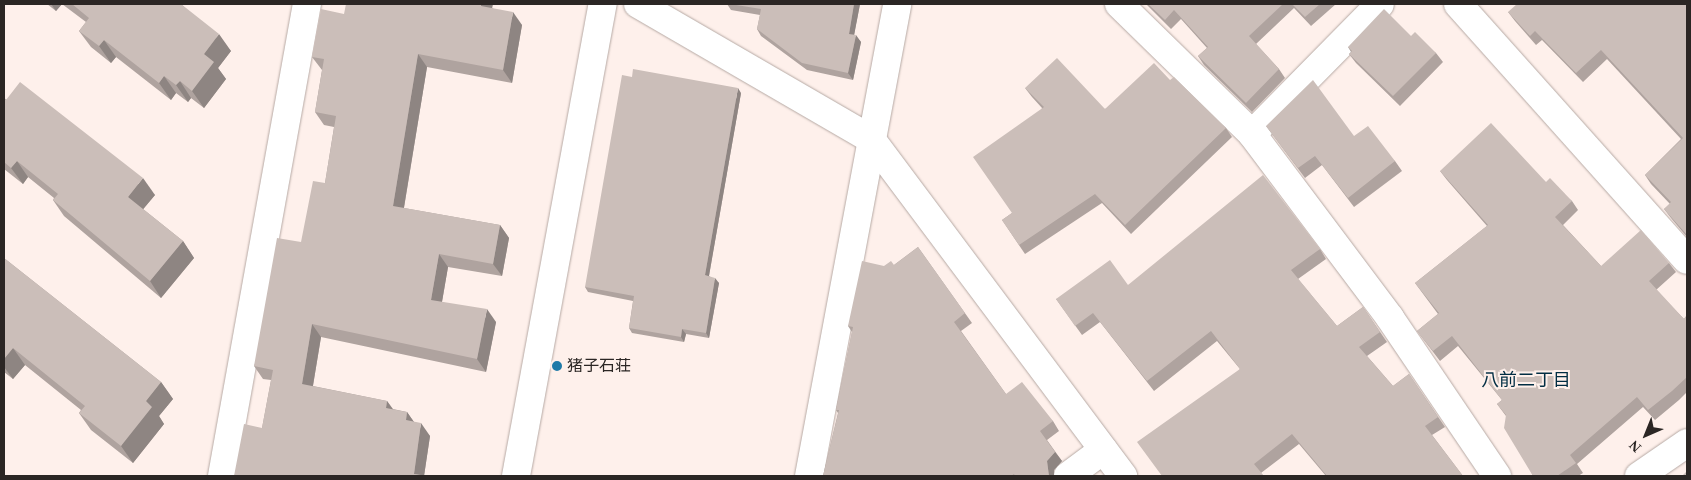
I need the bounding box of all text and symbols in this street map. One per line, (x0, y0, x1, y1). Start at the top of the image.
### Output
place label: 猪子石荘 (567, 356, 631, 376)
marker: 猪子石荘 (551, 360, 563, 372)
district label: 八前二丁目 (1481, 369, 1571, 391)
north arrow (1621, 410, 1671, 460)
text: N (1626, 437, 1644, 455)

